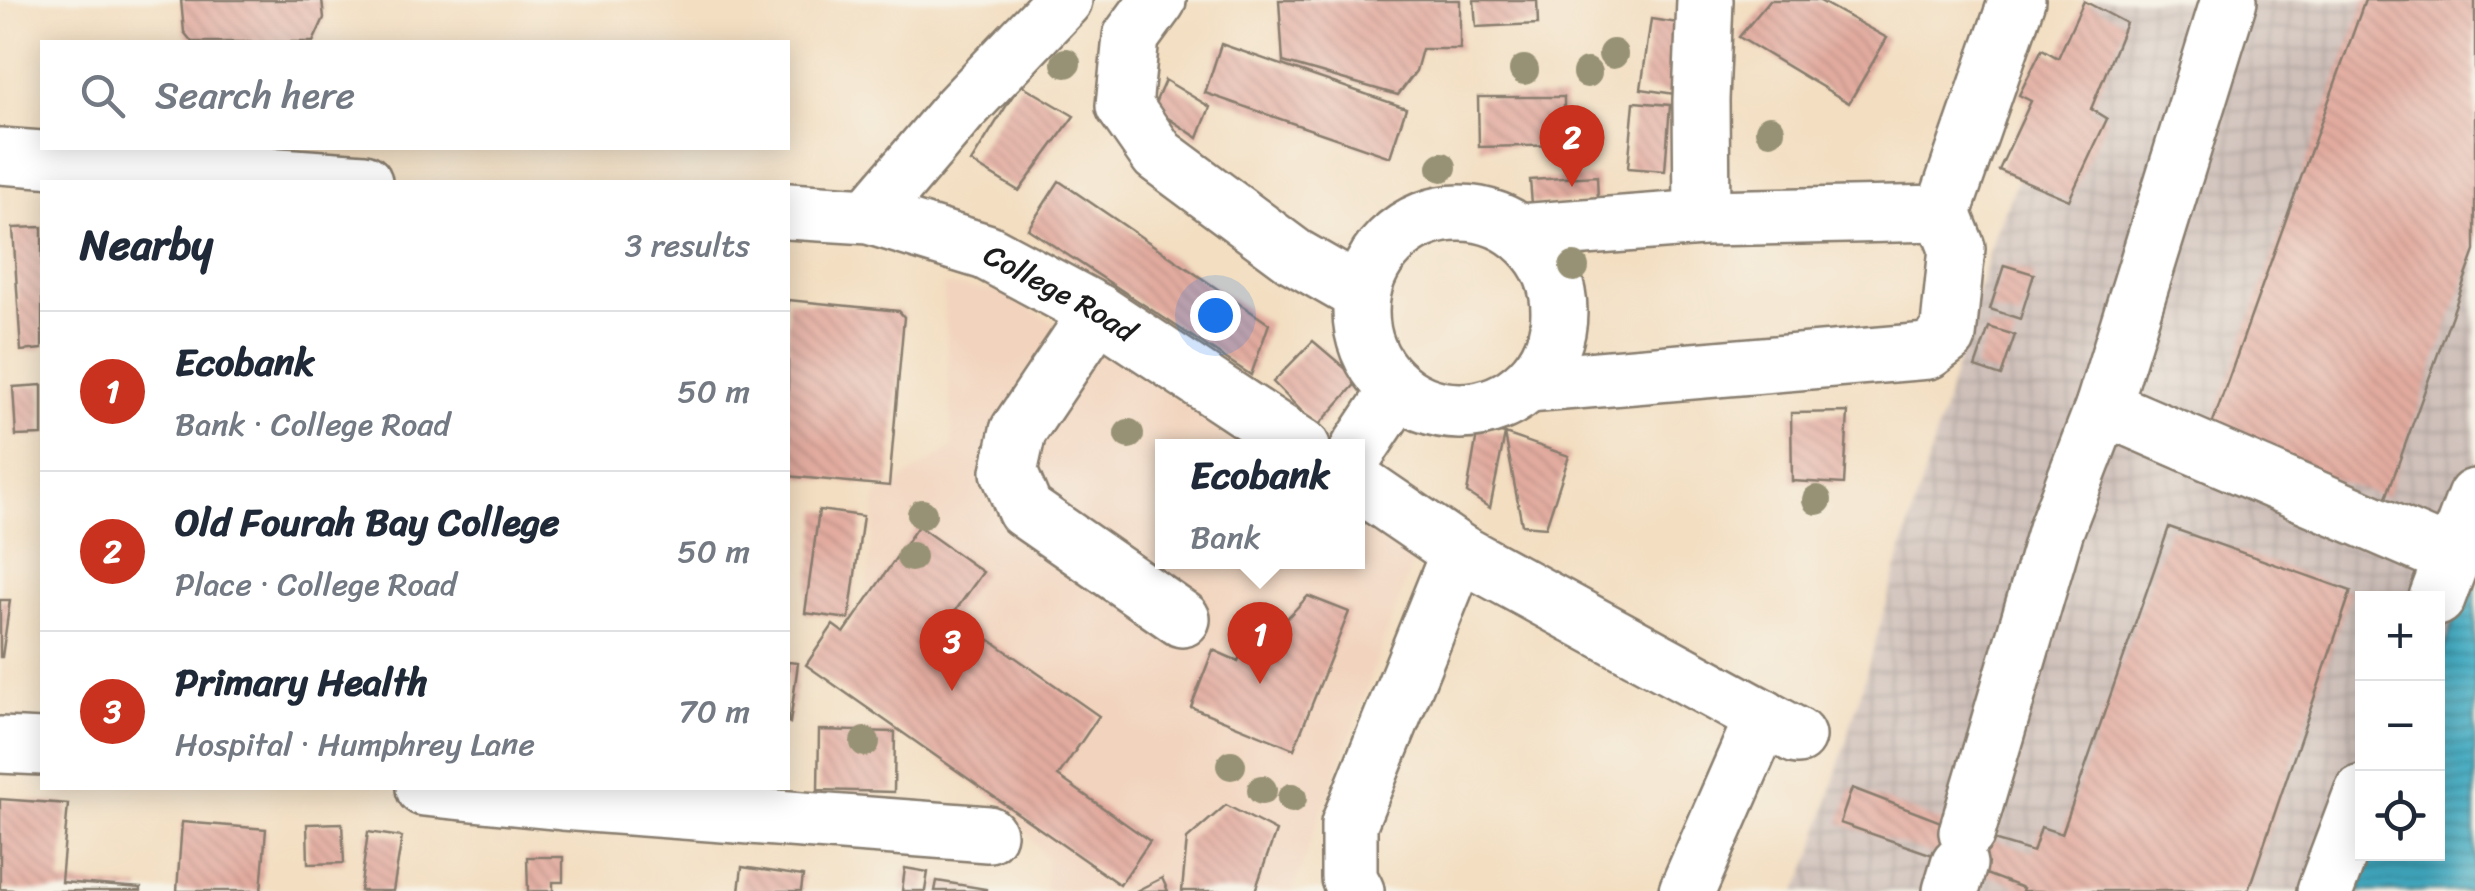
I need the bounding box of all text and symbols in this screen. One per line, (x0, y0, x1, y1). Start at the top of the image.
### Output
search box (40, 40, 790, 150)
text: Search here (155, 62, 355, 129)
icon: search (75, 68, 130, 123)
pin: 2 (1540, 104, 1604, 187)
text: Nearby (80, 208, 213, 282)
text: 3 results (625, 217, 750, 274)
street label: College Road (973, 228, 1149, 359)
your location (1190, 290, 1241, 341)
text: Ecobank (175, 329, 315, 396)
text: 1 (106, 363, 119, 420)
text: 50 m (677, 363, 750, 420)
text: Bank · College Road (175, 396, 450, 453)
popup (1155, 439, 1365, 569)
text: Ecobank (1190, 442, 1330, 509)
text: Old Fourah Bay College (175, 489, 560, 556)
text: Bank (1190, 509, 1261, 566)
text: 2 (103, 523, 122, 580)
text: 50 m (677, 523, 750, 580)
text: Place · College Road (175, 556, 457, 613)
map controls (2355, 591, 2445, 861)
button: + (2355, 591, 2445, 681)
pin: 1 (1228, 602, 1292, 684)
pin: 3 (920, 608, 984, 691)
text: Primary Health (175, 649, 428, 716)
button: − (2355, 681, 2445, 771)
text: 3 (104, 683, 121, 740)
text: 70 m (679, 683, 750, 740)
text: Hospital · Humphrey Lane (175, 716, 535, 773)
button: locate (2355, 771, 2445, 861)

